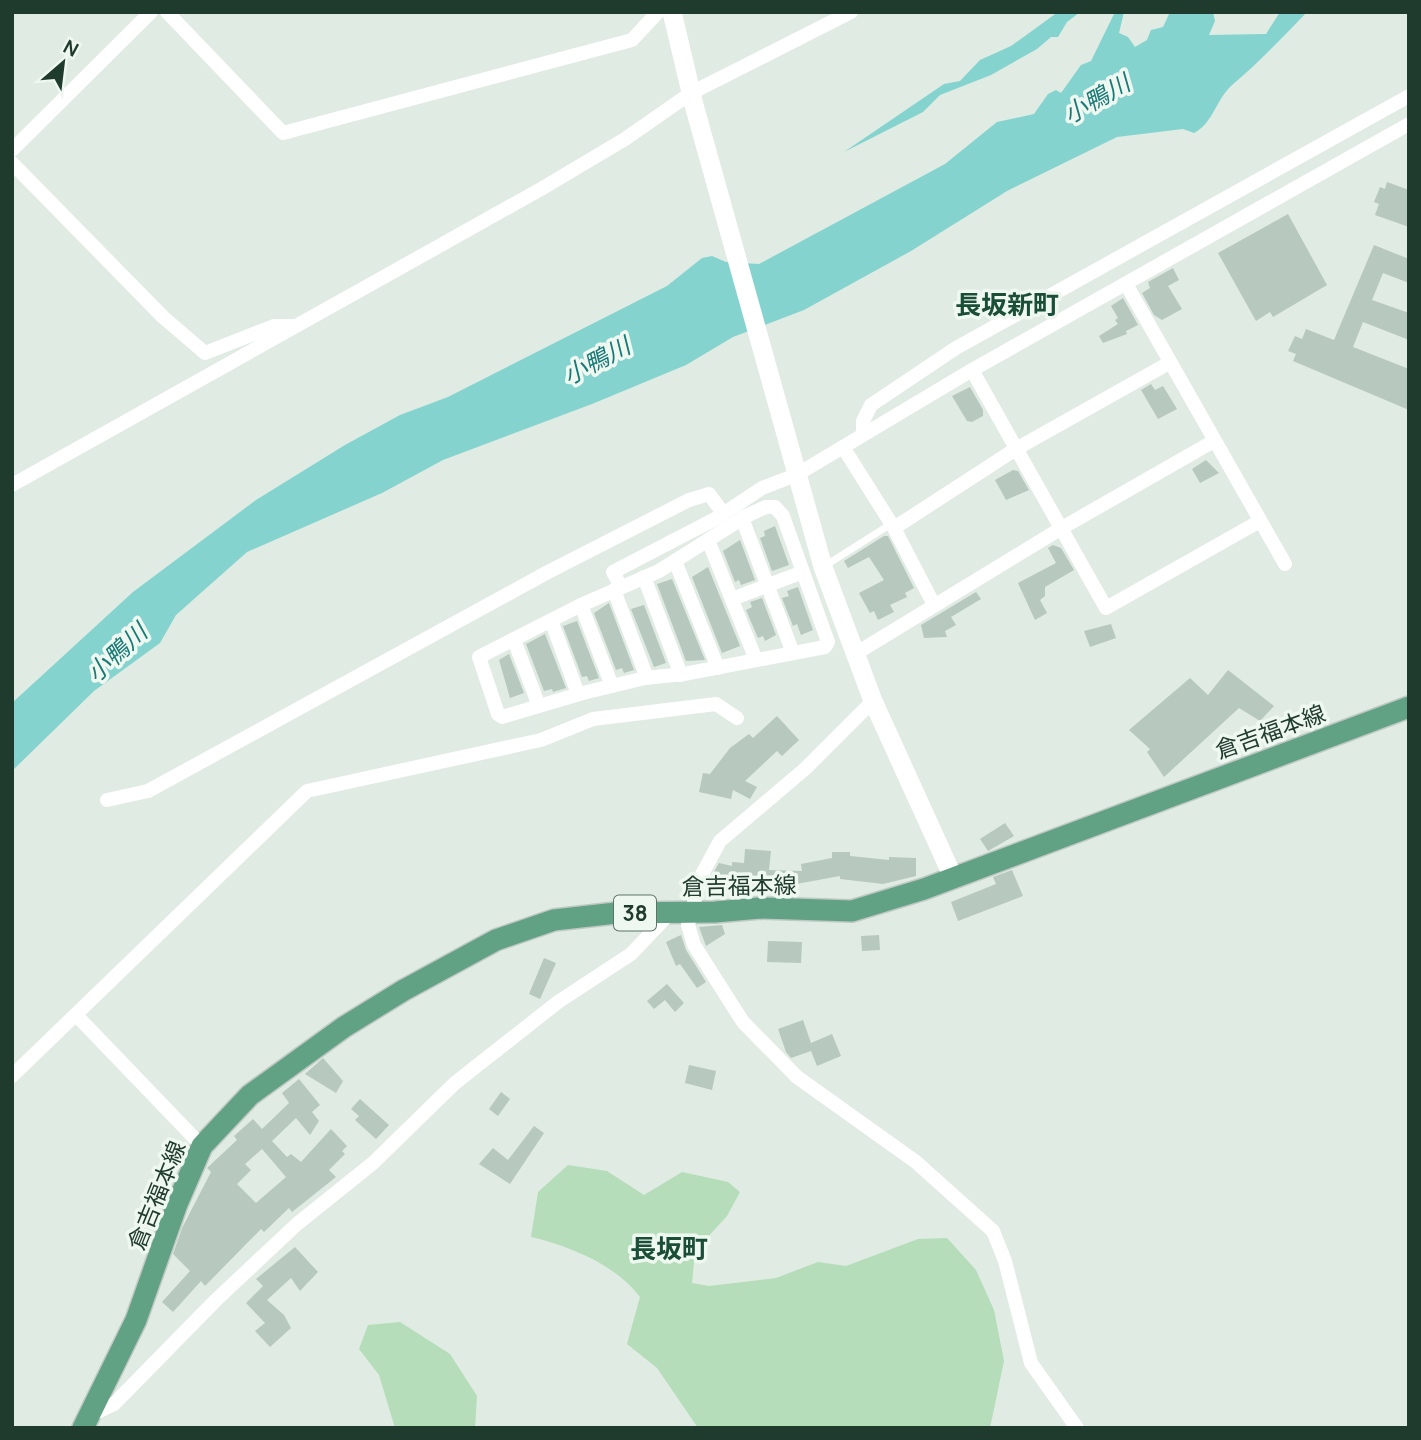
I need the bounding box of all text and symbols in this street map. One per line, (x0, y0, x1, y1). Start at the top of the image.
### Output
north arrow (28, 28, 98, 98)
text: N (59, 33, 83, 63)
water label: 小鴨川 (1057, 64, 1138, 130)
district label: 長坂新町 (955, 286, 1059, 322)
water label: 小鴨川 (556, 327, 638, 391)
water label: 小鴨川 (78, 613, 156, 689)
street label: 倉吉福本線 (1210, 696, 1330, 766)
street label: 倉吉福本線 (681, 868, 797, 902)
road number: 38 (614, 895, 656, 930)
street label: 倉吉福本線 (120, 1136, 192, 1254)
district label: 長坂町 (630, 1230, 708, 1266)

